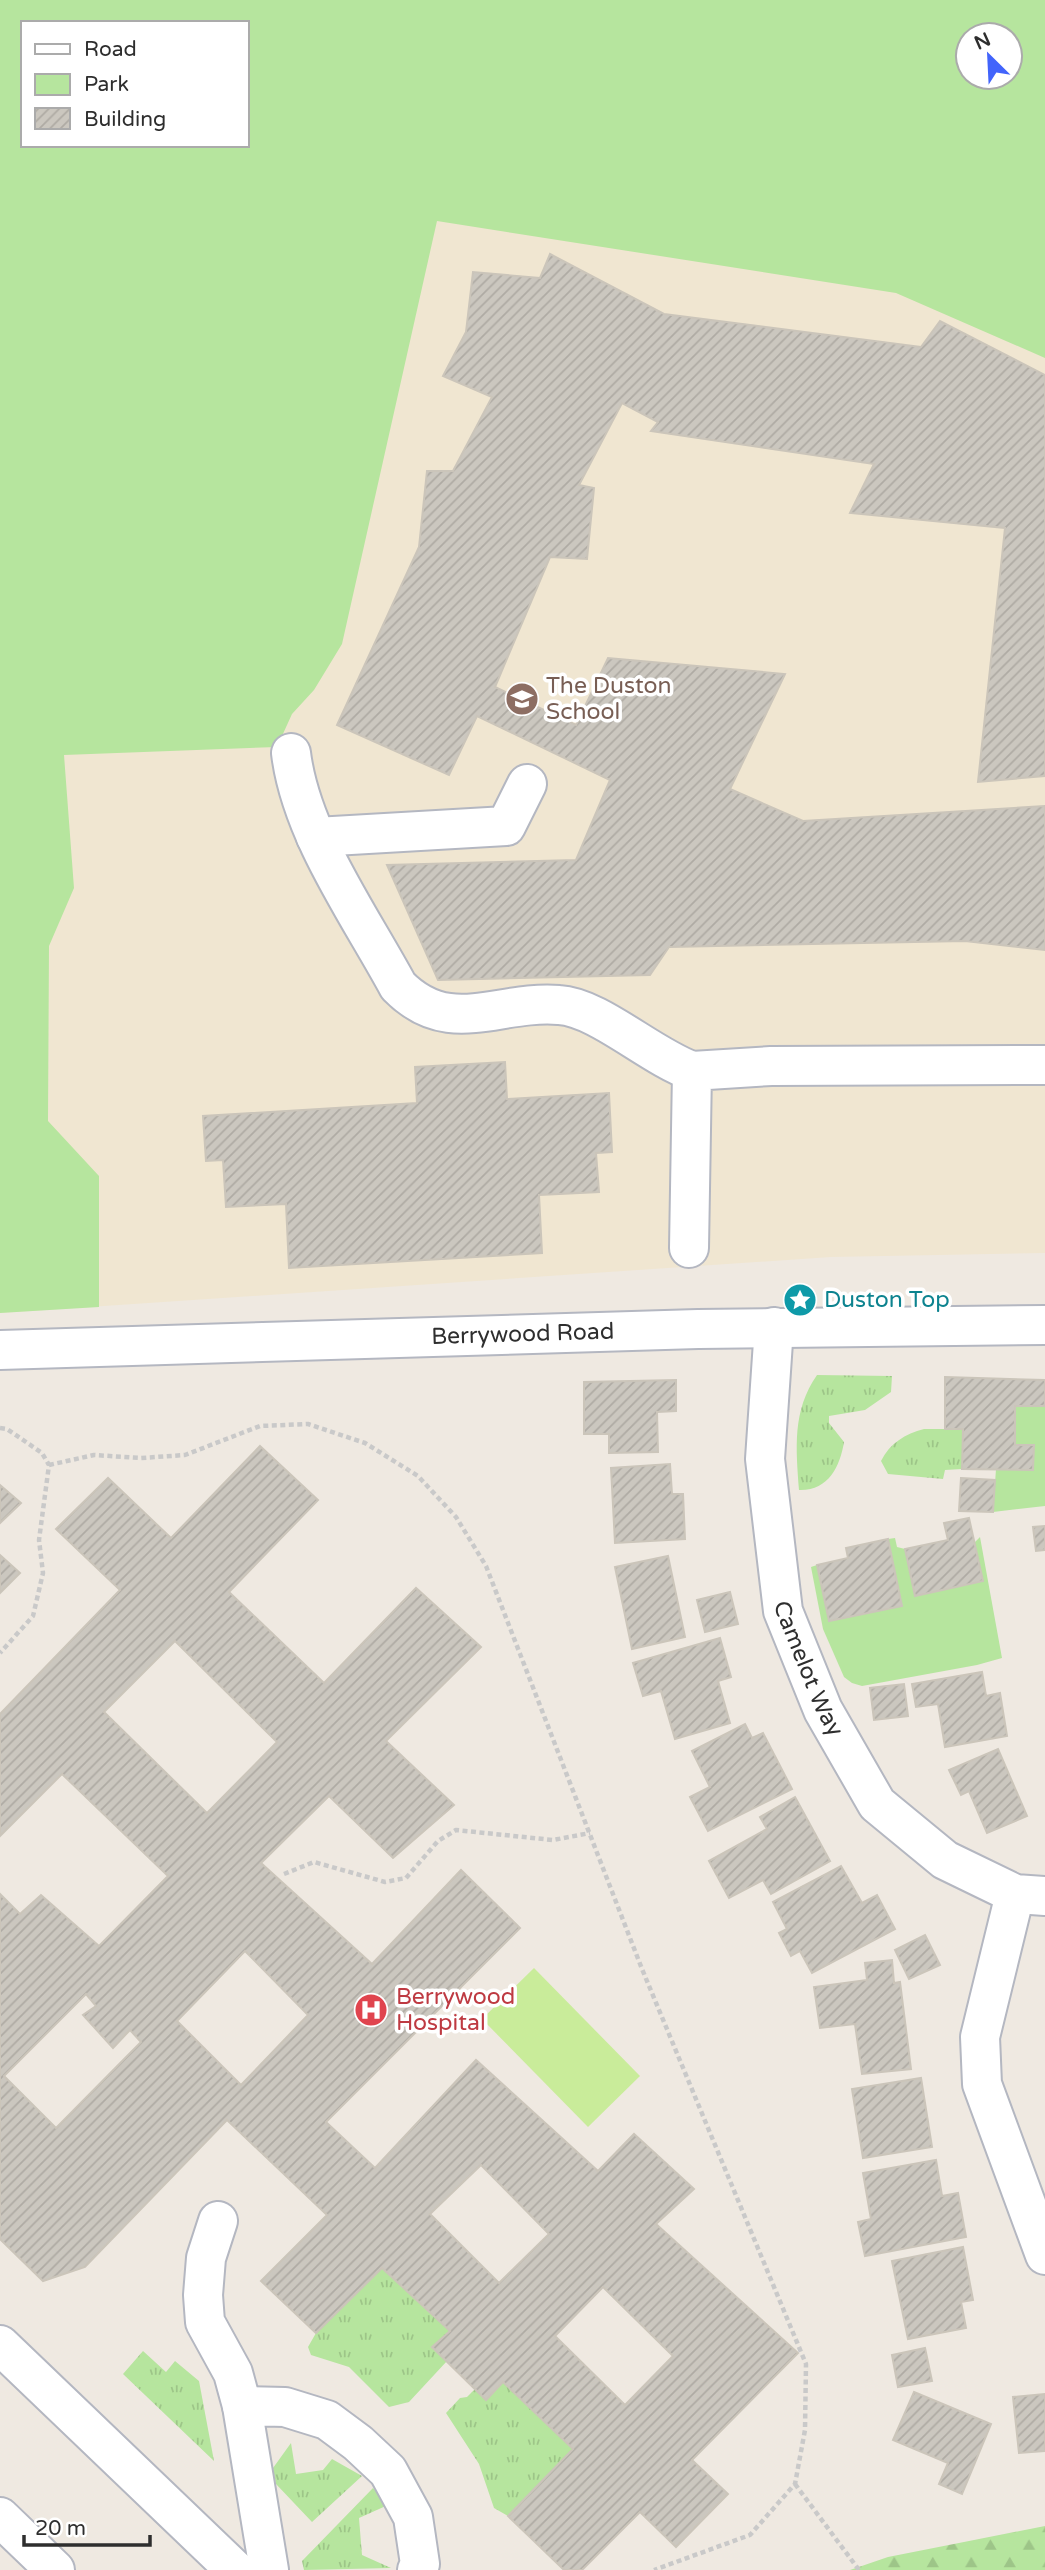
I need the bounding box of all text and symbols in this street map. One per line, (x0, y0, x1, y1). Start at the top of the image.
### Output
legend (21, 21, 248, 147)
north arrow (954, 21, 1024, 91)
text: N (971, 28, 994, 55)
text: Road (84, 37, 137, 62)
text: Park (84, 72, 129, 97)
text: Building (84, 107, 166, 132)
place label: The Duston School (546, 672, 672, 726)
school or university icon: The Duston School (503, 680, 541, 718)
place icon: Duston Top (781, 1281, 819, 1319)
place label: Duston Top (824, 1286, 950, 1314)
street label: Berrywood Road (431, 1318, 615, 1351)
street label: Camelot Way (768, 1600, 849, 1742)
place label: Berrywood Hospital (396, 1983, 515, 2037)
hospital icon: Berrywood Hospital (352, 1991, 390, 2029)
scale bar (24, 2504, 150, 2548)
text: 20 m (35, 2516, 86, 2541)

